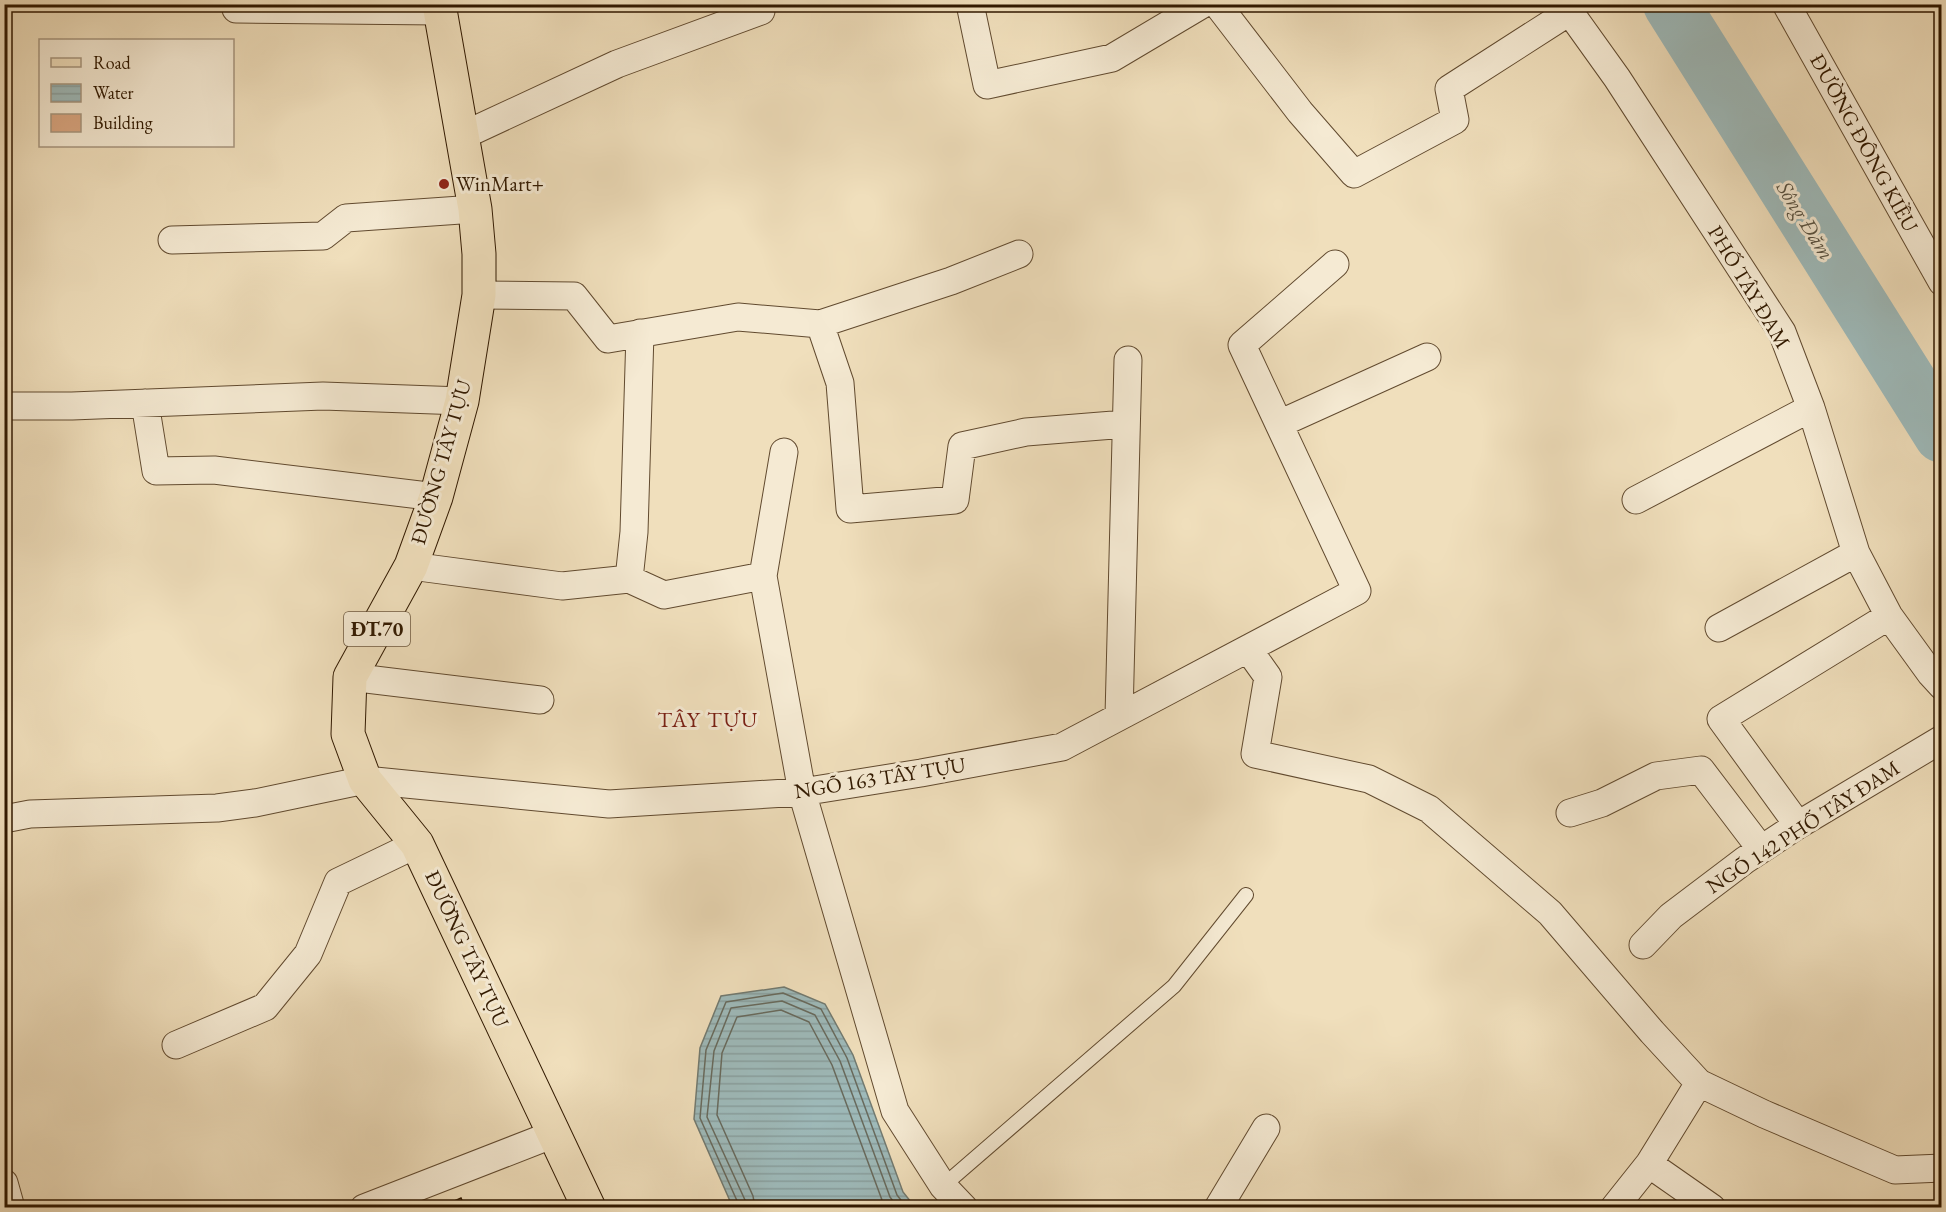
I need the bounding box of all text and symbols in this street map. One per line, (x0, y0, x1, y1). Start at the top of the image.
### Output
legend (39, 39, 234, 147)
street label: ĐƯỜNG ĐÔNG KIỀU (1804, 49, 1925, 237)
text: Road (93, 51, 132, 74)
text: Water (93, 81, 134, 104)
text: Building (93, 111, 153, 134)
place label: WinMart+ (456, 170, 544, 197)
water label: Sông Đăm (1769, 174, 1841, 265)
marker: WinMart+ (437, 177, 451, 191)
street label: PHỐ TÂY ĐAM (1702, 220, 1797, 353)
street label: ĐƯỜNG TÂY TỰU (404, 376, 477, 547)
road number: ĐT.70 (344, 612, 410, 646)
district label: TÂY TỰU (657, 705, 759, 734)
street label: NGÕ 163 TÂY TỰU (792, 751, 968, 804)
street label: NGÕ 142 PHỐ TÂY ĐAM (1701, 754, 1905, 899)
street label: ĐƯỜNG TÂY TỰU (419, 866, 516, 1032)

